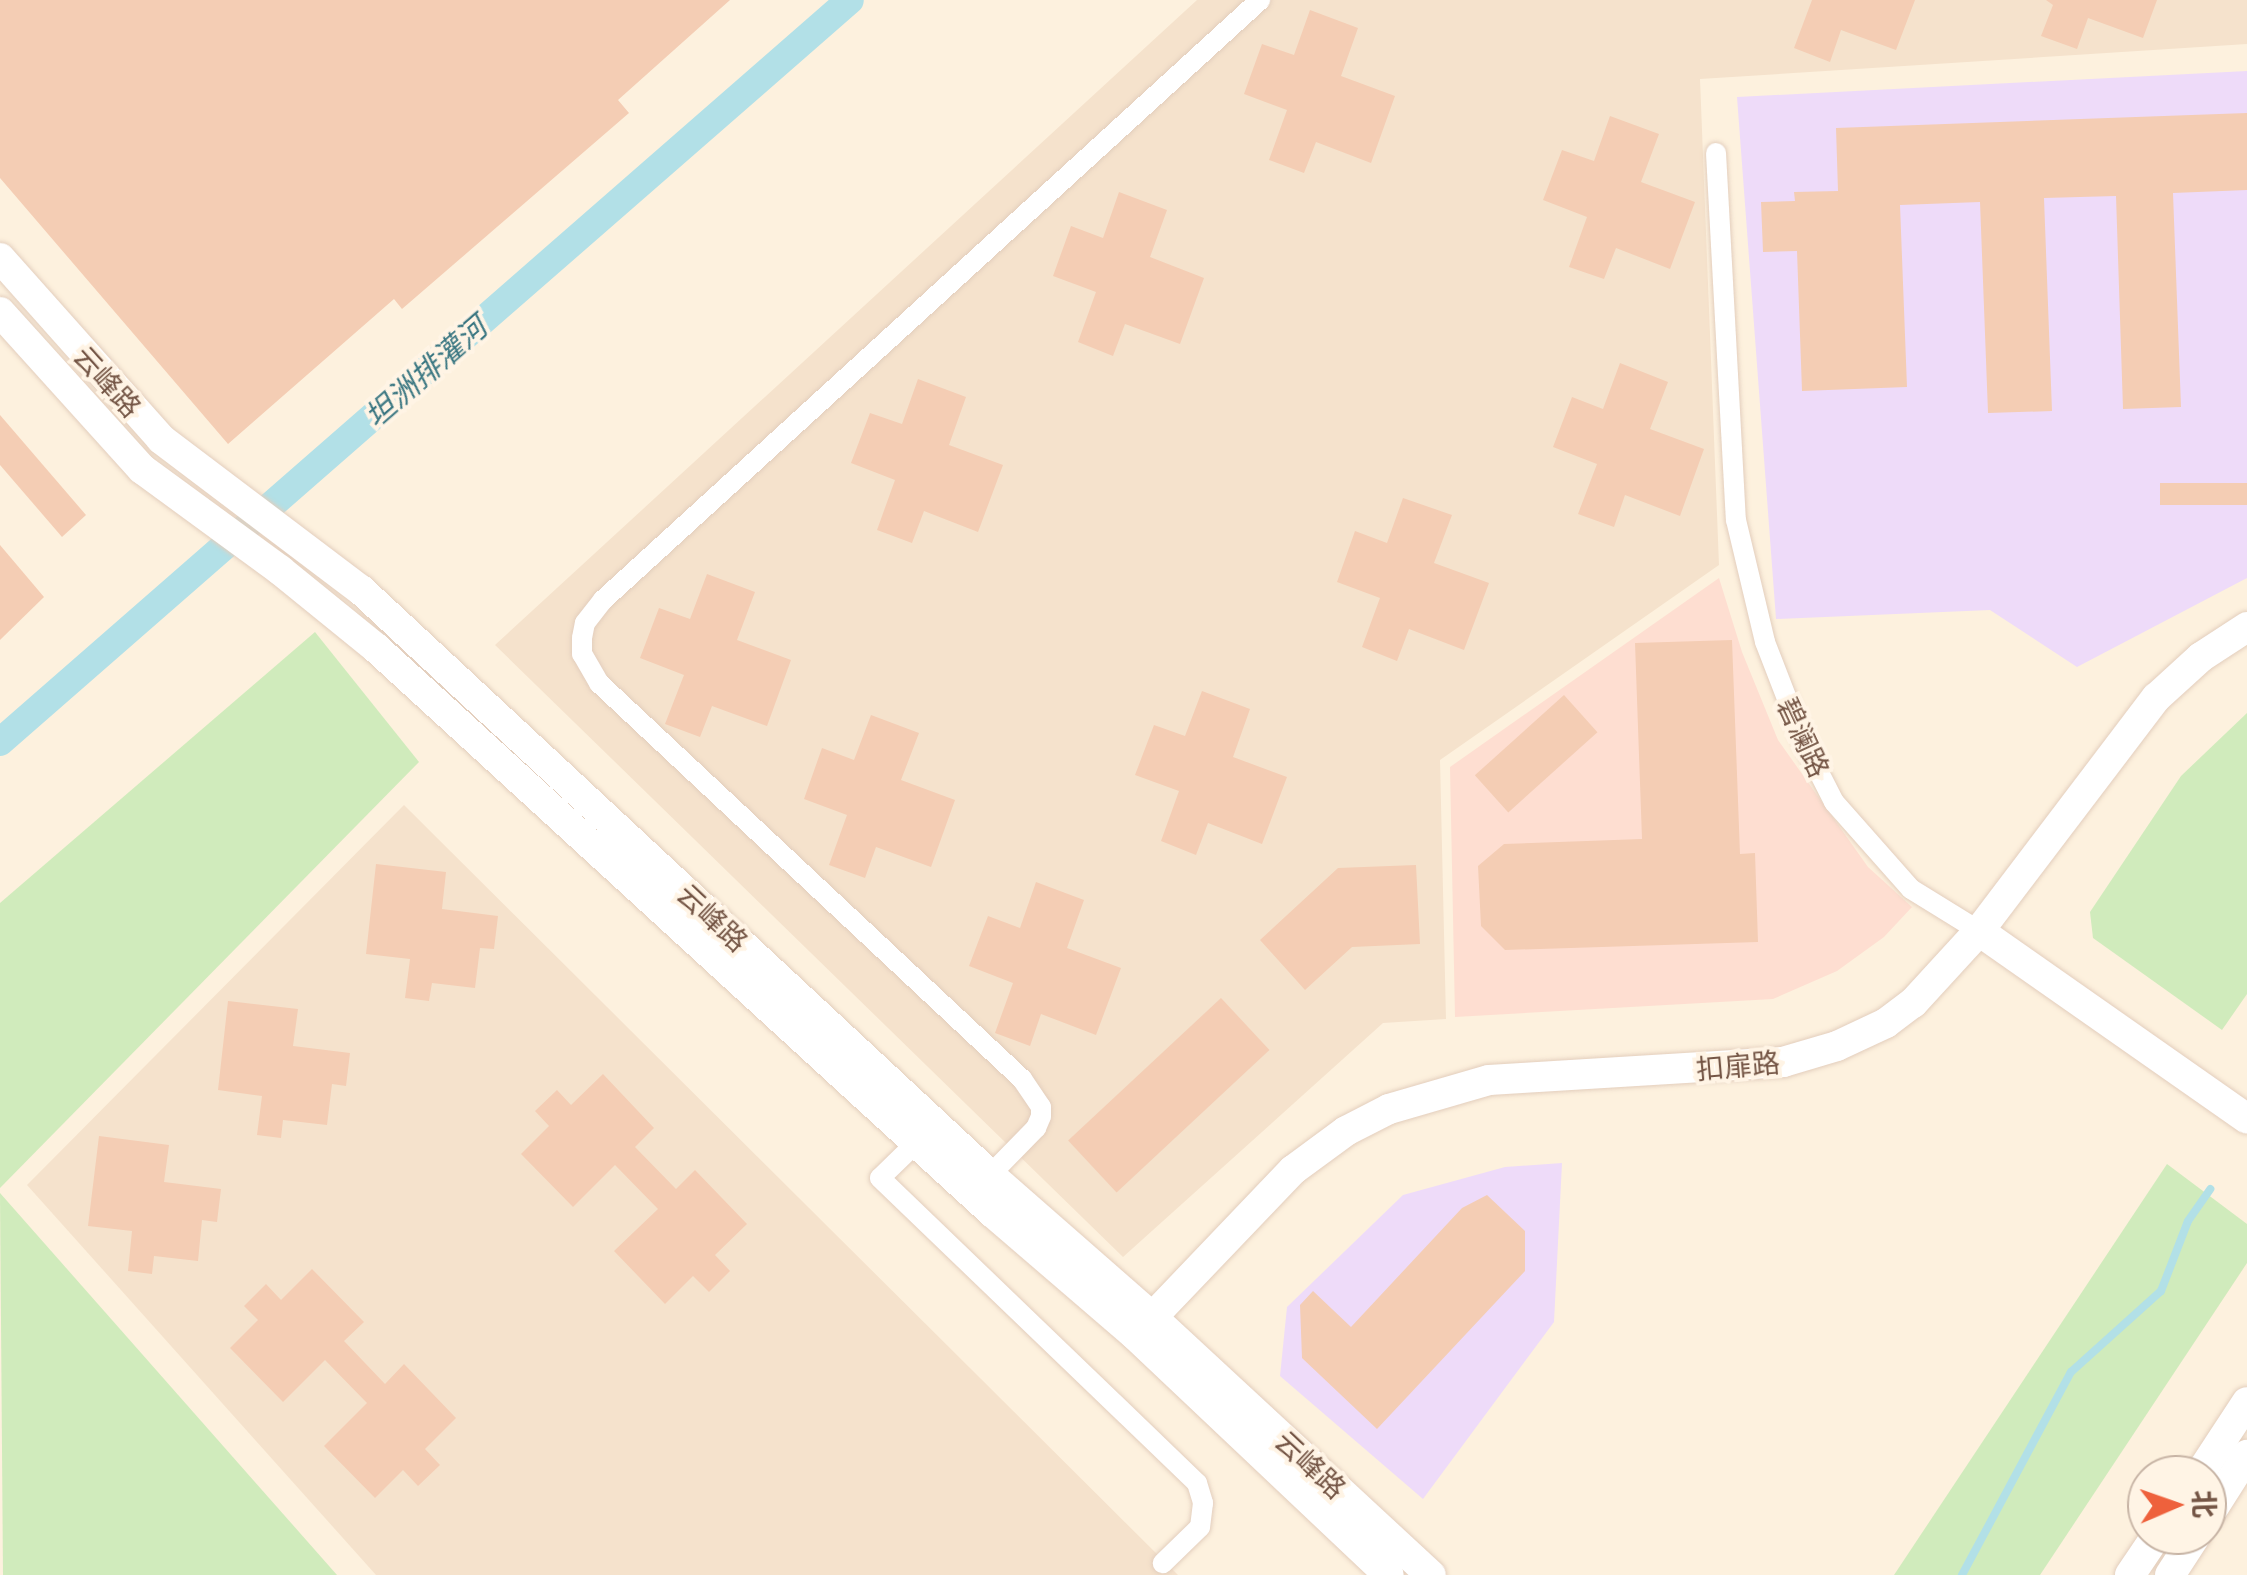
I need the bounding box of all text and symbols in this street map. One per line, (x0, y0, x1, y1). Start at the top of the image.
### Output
water label: 坦洲排灌河 (357, 308, 493, 434)
street label: 云峰路 (67, 339, 149, 423)
street label: 碧澜路 (1771, 692, 1837, 782)
street label: 云峰路 (671, 876, 755, 958)
street label: 扣扉路 (1695, 1045, 1781, 1085)
street label: 云峰路 (1269, 1423, 1353, 1505)
north arrow (2127, 1455, 2227, 1555)
text: 北 (2188, 1489, 2222, 1519)

